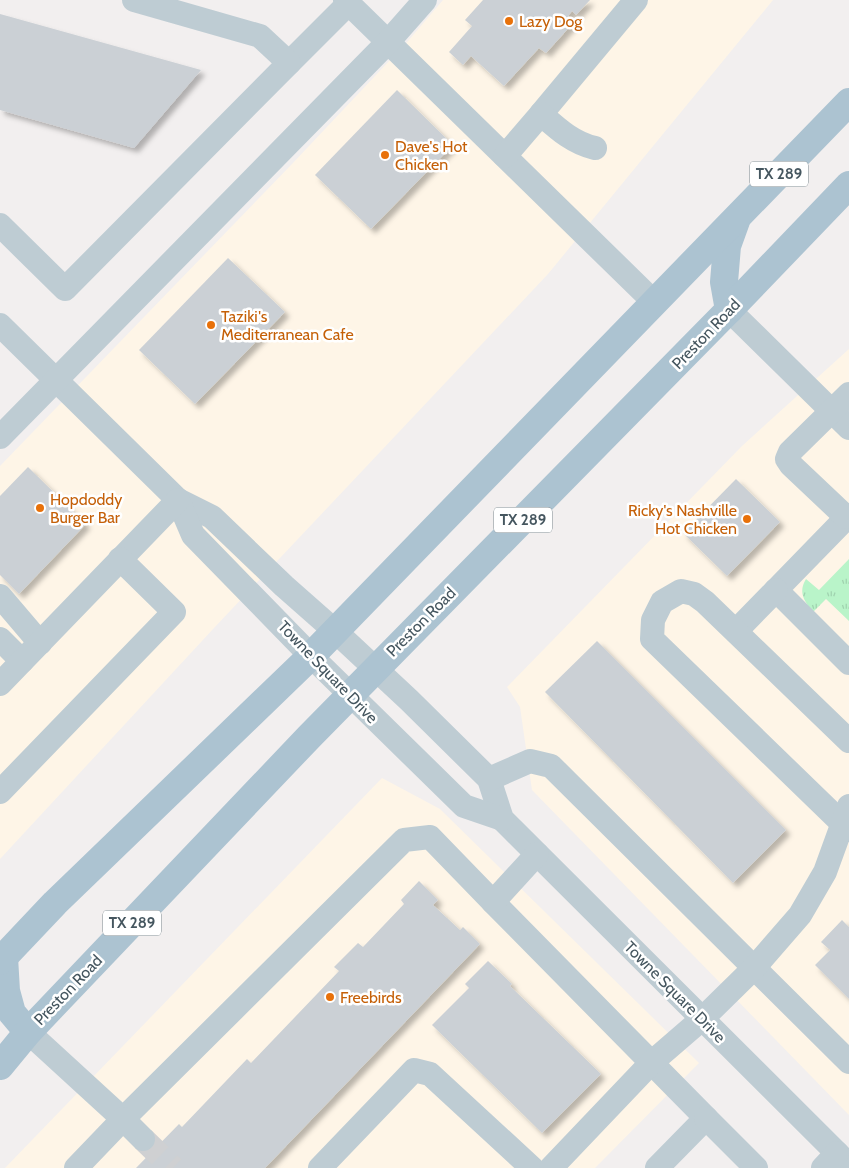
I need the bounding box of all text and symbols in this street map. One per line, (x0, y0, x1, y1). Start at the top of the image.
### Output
place label: Lazy Dog (519, 12, 583, 31)
marker: Lazy Dog (503, 15, 515, 27)
place label: Dave's Hot Chicken (395, 137, 468, 174)
marker: Dave's Hot Chicken (379, 149, 391, 161)
road number: TX 289 (750, 162, 808, 186)
street label: Preston Road (668, 295, 744, 373)
place label: Taziki's Mediterranean Cafe (221, 307, 354, 344)
marker: Taziki's Mediterranean Cafe (205, 319, 217, 331)
place label: Hopdoddy Burger Bar (50, 490, 122, 527)
place label: Ricky's Nashville Hot Chicken (628, 501, 737, 538)
marker: Hopdoddy Burger Bar (34, 502, 46, 514)
road number: TX 289 (494, 508, 552, 532)
marker: Ricky's Nashville Hot Chicken (741, 513, 753, 525)
street label: Preston Road (382, 583, 460, 661)
street label: Towne Square Drive (274, 617, 382, 727)
road number: TX 289 (103, 910, 161, 936)
street label: Towne Square Drive (620, 937, 730, 1047)
street label: Preston Road (30, 951, 106, 1029)
place label: Freebirds (340, 988, 402, 1007)
marker: Freebirds (324, 991, 336, 1003)

